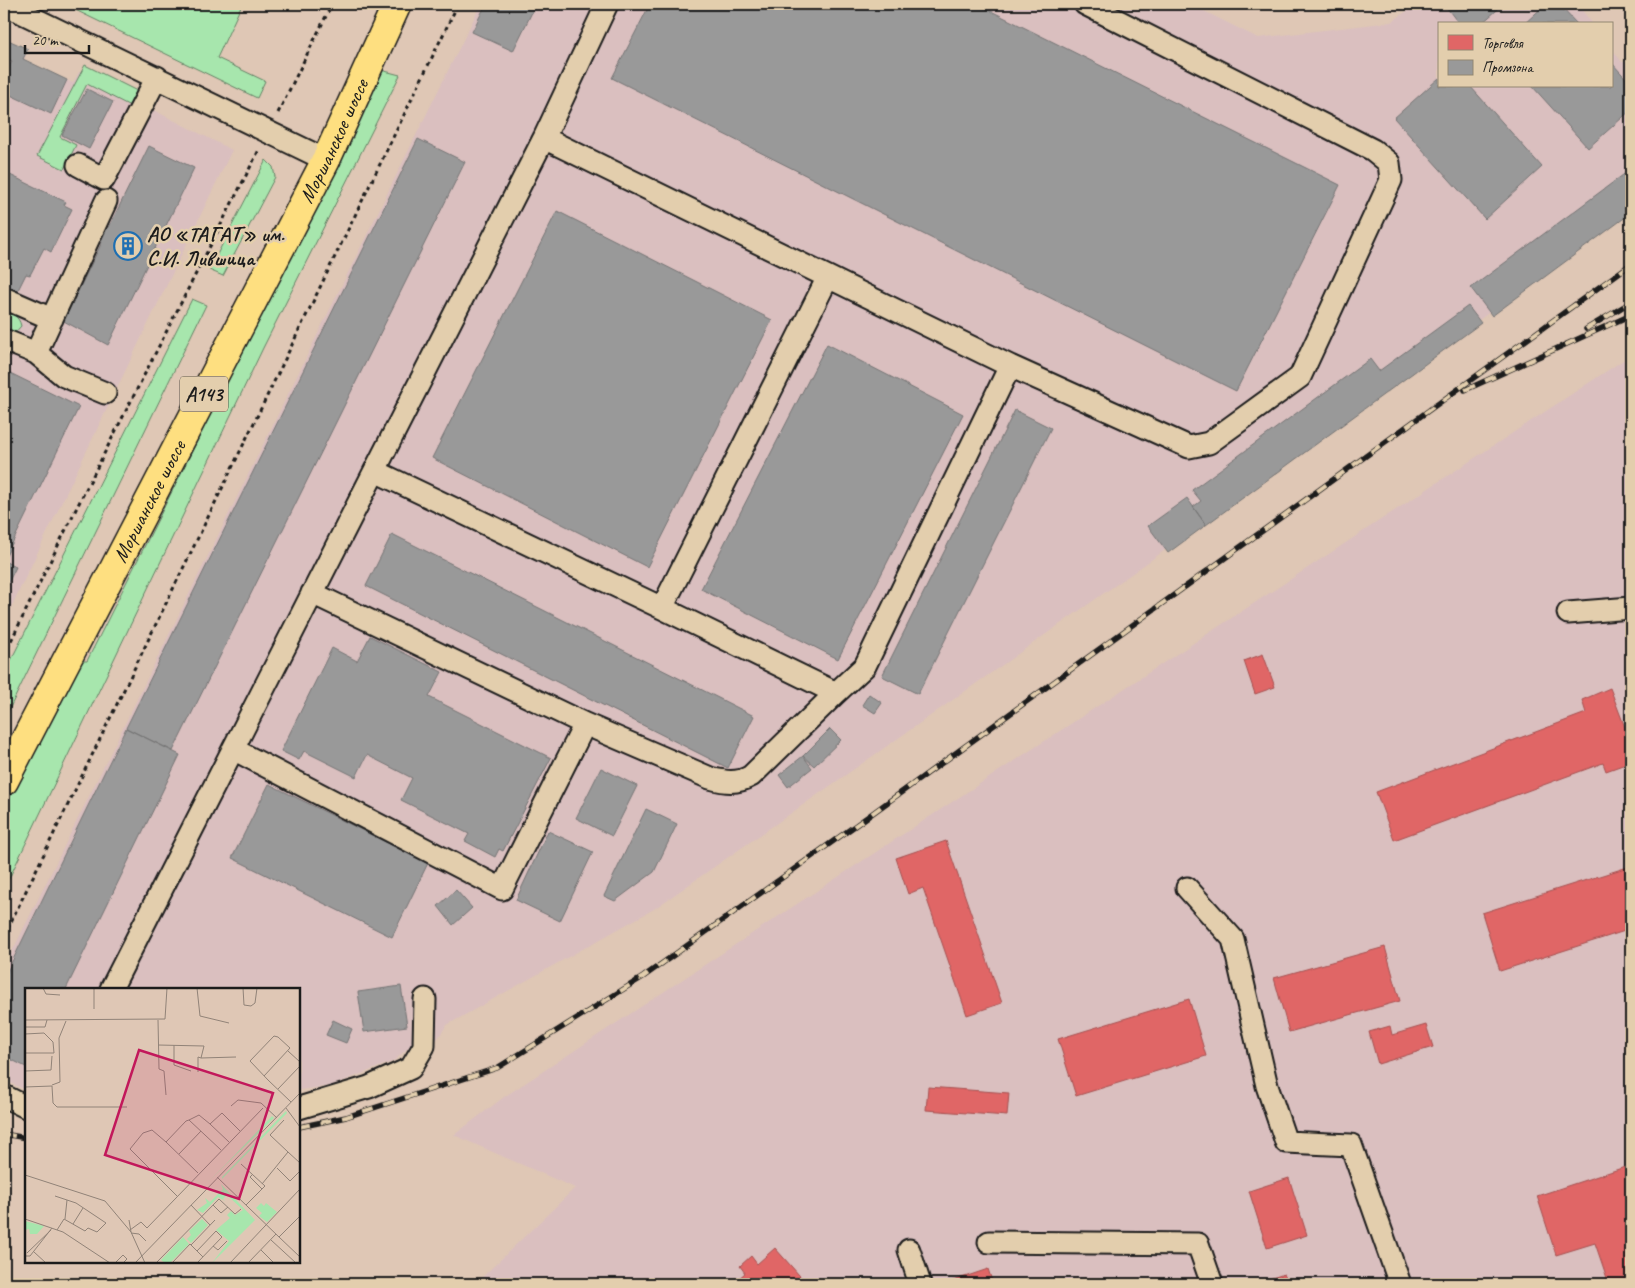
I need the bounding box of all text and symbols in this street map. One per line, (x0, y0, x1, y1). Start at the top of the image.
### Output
scale bar (25, 22, 89, 54)
legend (1438, 22, 1612, 88)
text: 20 m (32, 31, 59, 50)
text: Торговля (1482, 34, 1525, 53)
text: Промзона (1482, 58, 1534, 77)
street label: Моршанское шоссе (293, 74, 375, 207)
place label: АО «ТАГАТ» им. С.И. Лившица (147, 221, 285, 271)
building icon: АО «ТАГАТ» им. С.И. Лившица (113, 231, 143, 261)
road number: А143 (180, 376, 228, 412)
street label: Моршанское шоссе (107, 435, 192, 567)
inset map (25, 988, 300, 1263)

